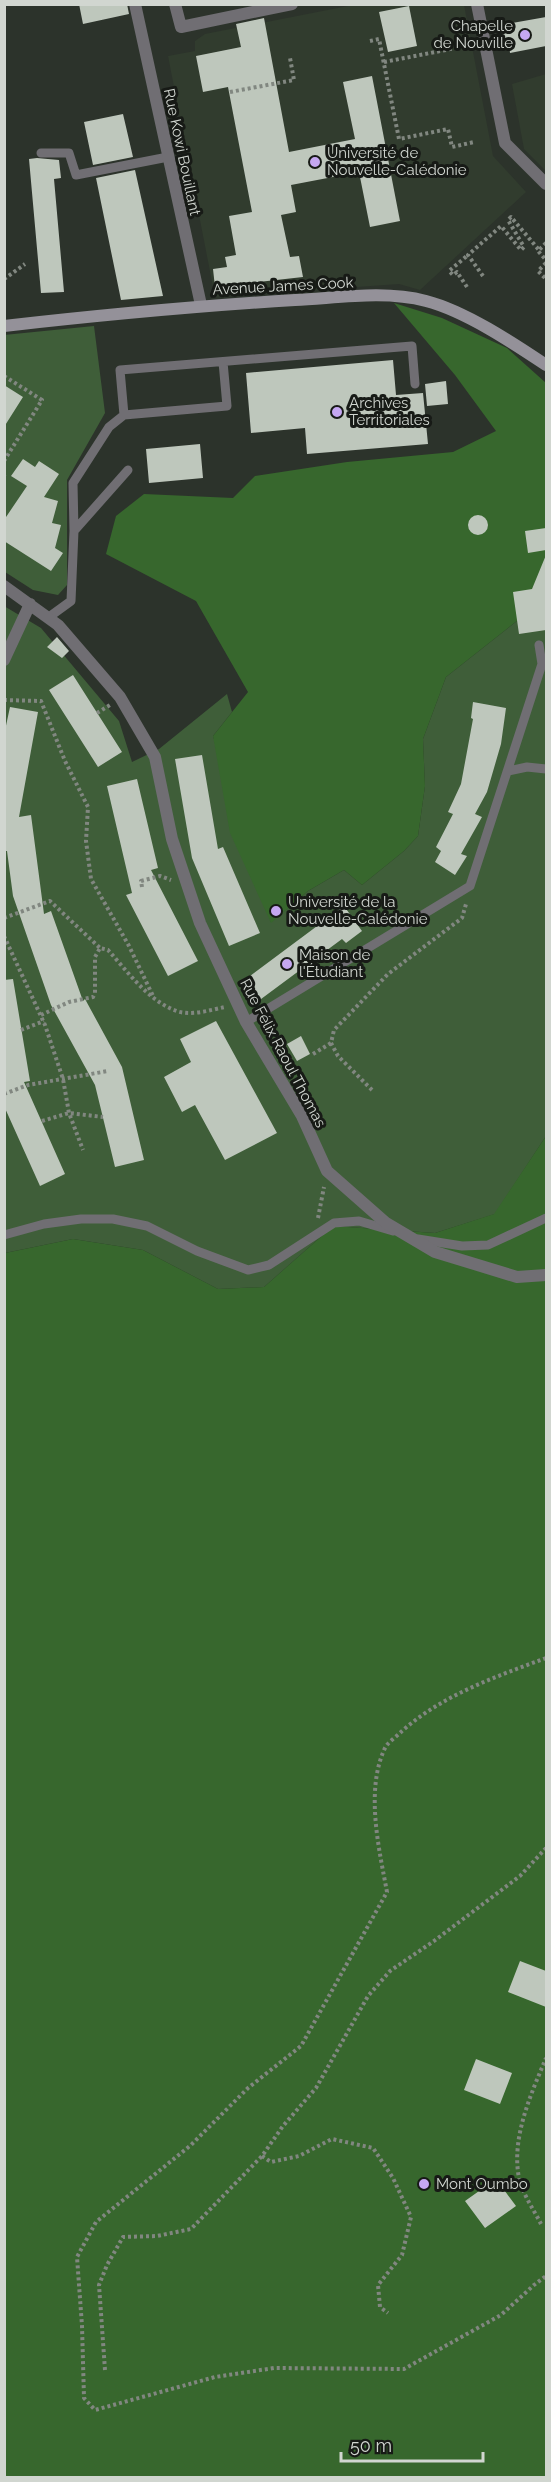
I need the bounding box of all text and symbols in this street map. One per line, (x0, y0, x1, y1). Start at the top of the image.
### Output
place label: Chapelle de Nouville (434, 17, 513, 52)
marker: Chapelle de Nouville (518, 28, 532, 42)
street label: Rue Kowi Bouillant (160, 87, 204, 217)
place label: Université de Nouvelle-Calédonie (327, 144, 467, 179)
marker: Université de Nouvelle-Calédonie (308, 155, 322, 169)
street label: Avenue James Cook (212, 273, 354, 299)
place label: Archives Territoriales (349, 394, 430, 429)
marker: Archives Territoriales (330, 405, 344, 419)
place label: Université de la Nouvelle-Calédonie (288, 893, 428, 928)
marker: Université de la Nouvelle-Calédonie (269, 904, 283, 918)
place label: Maison de l'Étudiant (299, 946, 371, 981)
marker: Maison de l'Étudiant (280, 957, 294, 971)
street label: Rue Félix Raoul Thomas (236, 976, 330, 1130)
place label: Mont Oumbo (436, 2175, 528, 2193)
marker: Mont Oumbo (417, 2177, 431, 2191)
scale bar (341, 2425, 484, 2463)
text: 50 m (350, 2435, 392, 2456)

